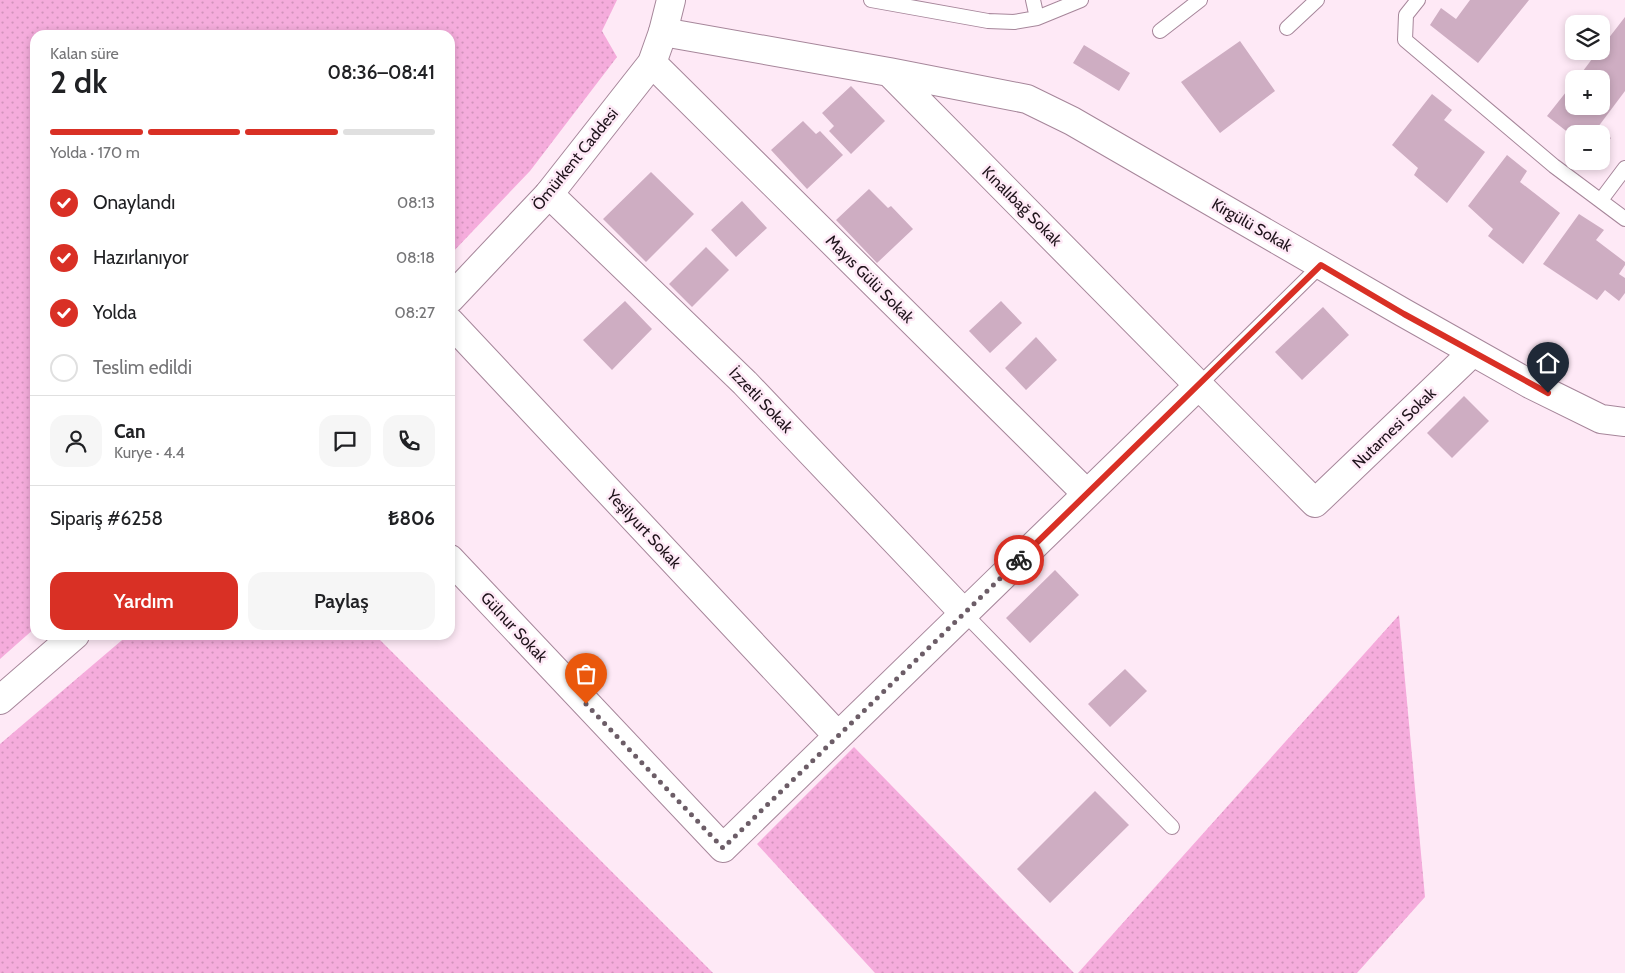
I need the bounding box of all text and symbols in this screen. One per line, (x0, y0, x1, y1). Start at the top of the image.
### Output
map controls (1565, 15, 1610, 170)
button: layers (1565, 15, 1610, 60)
text: Kalan süre (50, 44, 119, 63)
text: 08:36–08:41 (328, 61, 435, 84)
text: 2 dk (50, 62, 107, 101)
button: + (1565, 70, 1610, 115)
street label: Ömürkent Caddesi (528, 104, 622, 214)
button: − (1565, 125, 1610, 170)
text: Yolda · 170 m (50, 143, 140, 162)
street label: Kınalıbağ Sokak (978, 162, 1066, 250)
icon: check (50, 189, 78, 217)
text: Onaylandı (93, 191, 175, 214)
text: 08:13 (397, 193, 435, 212)
street label: Kirgülü Sokak (1208, 194, 1296, 256)
street label: Mayıs Gülü Sokak (822, 231, 919, 328)
icon: check (50, 244, 78, 272)
text: Hazırlanıyor (93, 246, 188, 269)
text: 08:18 (396, 248, 435, 267)
icon: check (50, 299, 78, 327)
text: Yolda (93, 301, 137, 324)
text: 08:27 (394, 303, 435, 322)
pin (1527, 342, 1569, 393)
icon: home (1534, 349, 1562, 377)
text: Teslim edildi (93, 356, 192, 379)
street label: İzzetli Sokak (725, 363, 797, 437)
street label: Nutarnesi Sokak (1348, 383, 1440, 472)
button: person (50, 415, 102, 467)
button: chat (319, 415, 371, 467)
button: phone (383, 415, 435, 467)
text: Can (114, 420, 146, 443)
text: Kurye · 4.4 (114, 443, 185, 462)
street label: Yeşilyurt Sokak (602, 485, 686, 573)
text: Sipariş #6258 (50, 507, 163, 530)
text: ₺806 (388, 507, 435, 530)
courier (994, 535, 1044, 585)
icon: bike (1005, 546, 1033, 574)
button: Yardım (50, 572, 238, 630)
button: Paylaş (248, 572, 435, 630)
street label: Gülnur Sokak (477, 588, 552, 667)
pin (565, 653, 607, 704)
icon: bag (572, 660, 600, 688)

